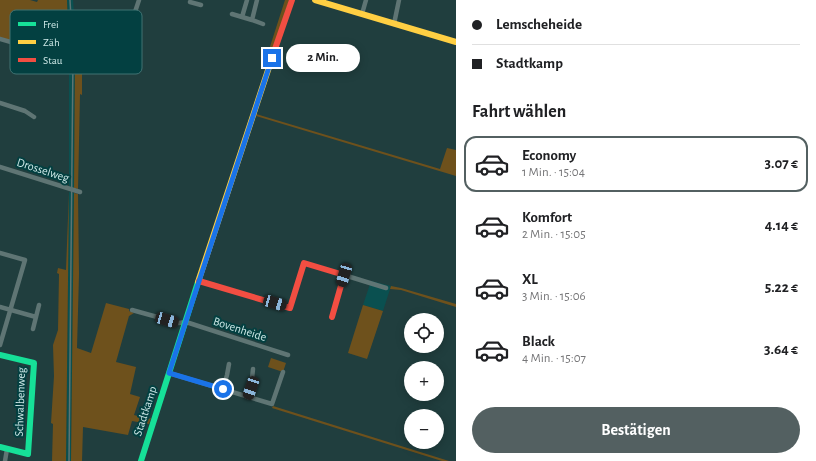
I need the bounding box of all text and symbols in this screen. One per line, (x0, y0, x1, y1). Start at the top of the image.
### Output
legend (10, 10, 142, 74)
text: Lemscheheide (496, 17, 582, 32)
text: Frei (43, 19, 59, 30)
text: Zäh (43, 37, 60, 48)
callout: 2 Min. (286, 44, 360, 72)
route end (263, 49, 281, 67)
text: 2 Min. (307, 51, 339, 64)
text: Stau (43, 55, 63, 66)
text: Stadtkamp (496, 56, 563, 71)
text: Fahrt wählen (472, 103, 566, 121)
icon: car (474, 146, 510, 182)
text: Economy (522, 148, 576, 163)
street label: Drosselweg (15, 156, 71, 184)
text: 3.07 € (765, 156, 798, 171)
text: 1 Min. · 15:04 (522, 166, 585, 179)
icon: car (474, 208, 510, 244)
text: Komfort (522, 210, 572, 225)
text: 4.14 € (765, 218, 798, 233)
text: 2 Min. · 15:05 (522, 228, 586, 241)
car (335, 262, 353, 288)
icon: car (474, 270, 510, 306)
text: XL (522, 272, 538, 287)
text: 5.22 € (765, 280, 798, 295)
text: 3 Min. · 15:06 (522, 290, 586, 303)
car (262, 294, 288, 312)
car (154, 311, 180, 329)
map controls (404, 313, 444, 449)
button: locate (404, 313, 444, 353)
street label: Bovenheide (212, 315, 268, 343)
icon: car (474, 332, 510, 368)
text: Black (522, 334, 555, 349)
text: 3.64 € (764, 342, 798, 357)
text: 4 Min. · 15:07 (522, 352, 586, 365)
button: + (404, 361, 444, 401)
street label: Schwalbenweg (13, 367, 27, 437)
car (241, 375, 261, 401)
route start (214, 380, 232, 398)
street label: Stadtkamp (131, 385, 159, 437)
button: Bestätigen (472, 407, 800, 453)
button: − (404, 409, 444, 449)

